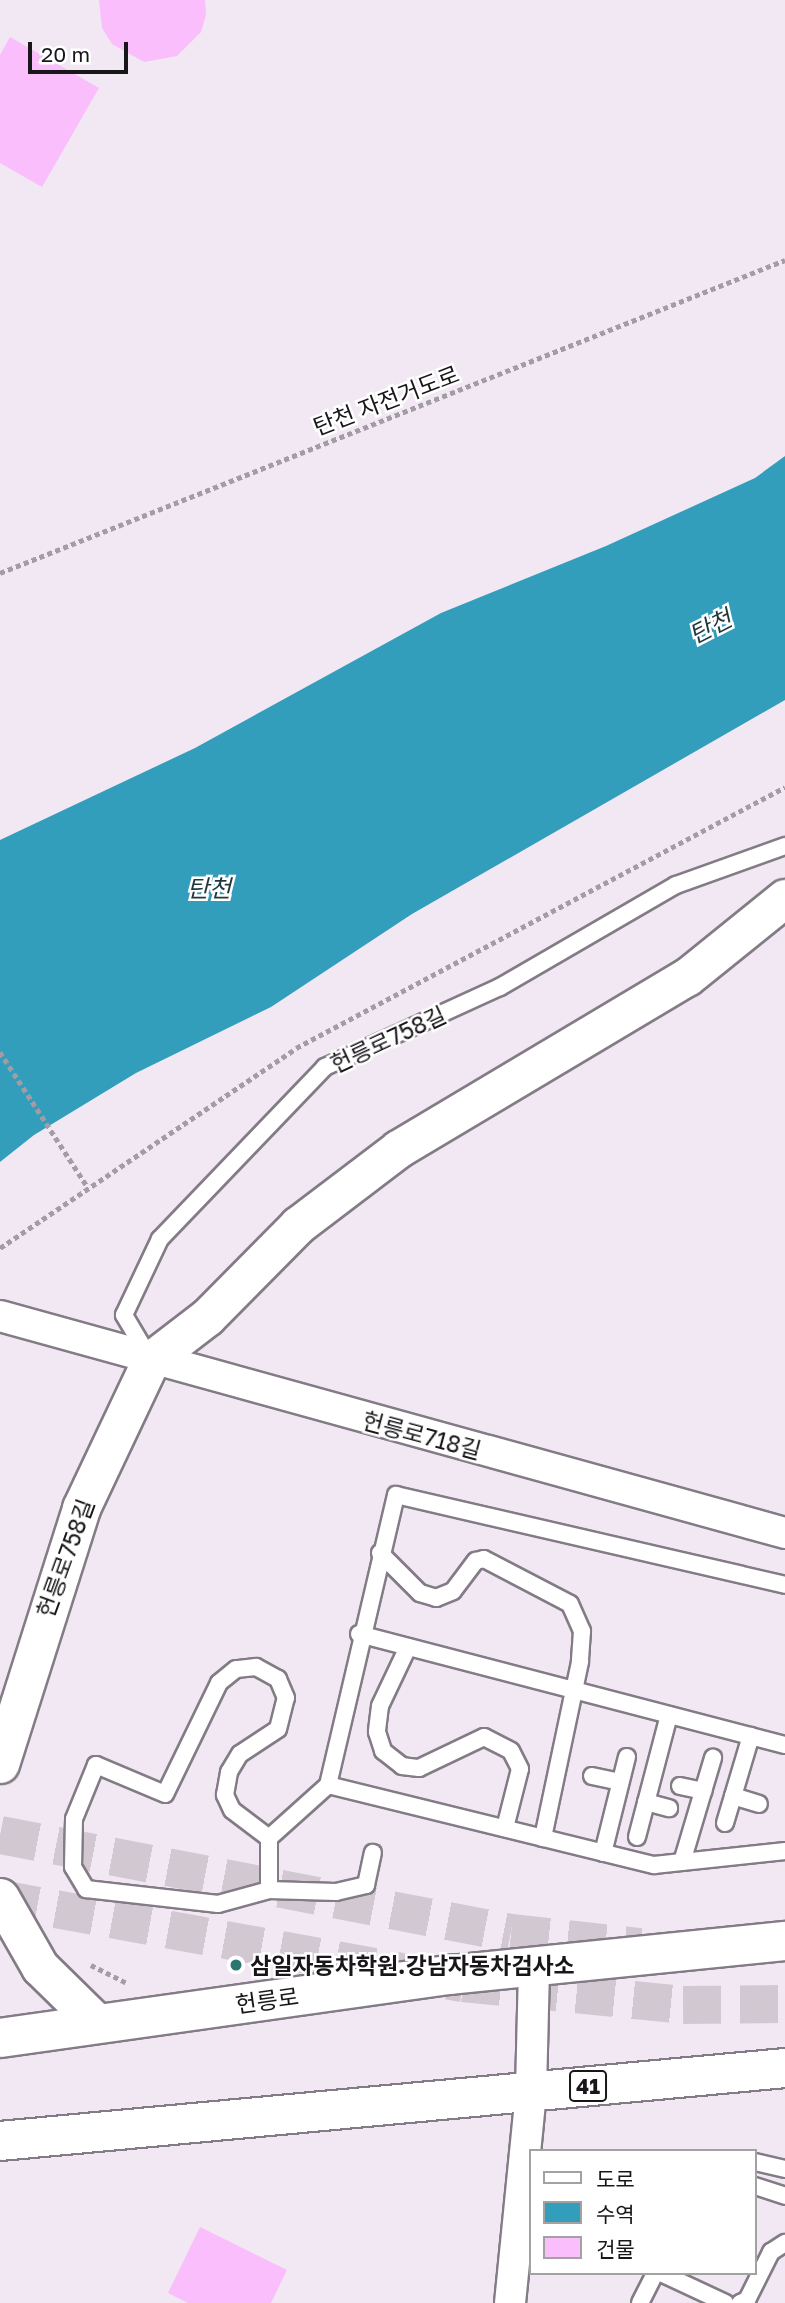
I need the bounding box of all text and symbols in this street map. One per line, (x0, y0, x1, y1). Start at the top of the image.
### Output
scale bar (32, 28, 131, 72)
text: 20 m (41, 41, 90, 67)
street label: 탄천 자전거도로 (309, 360, 463, 440)
water label: 탄천 (684, 603, 736, 649)
water label: 탄천 (187, 874, 231, 902)
street label: 헌릉로758길 (326, 1000, 450, 1078)
street label: 헌릉로718길 (359, 1406, 485, 1464)
street label: 헌릉로758길 (31, 1495, 99, 1621)
place label: 삼일자동차학원.강남자동차검사소 (250, 1951, 575, 1979)
marker: 삼일자동차학원.강남자동차검사소 (228, 1957, 244, 1973)
street label: 헌릉로 (234, 1982, 300, 2018)
road number: 41 (569, 2068, 607, 2104)
legend (530, 2149, 757, 2275)
text: 도로 (596, 2166, 635, 2192)
text: 수역 (596, 2201, 635, 2227)
text: 건물 (596, 2236, 635, 2262)

